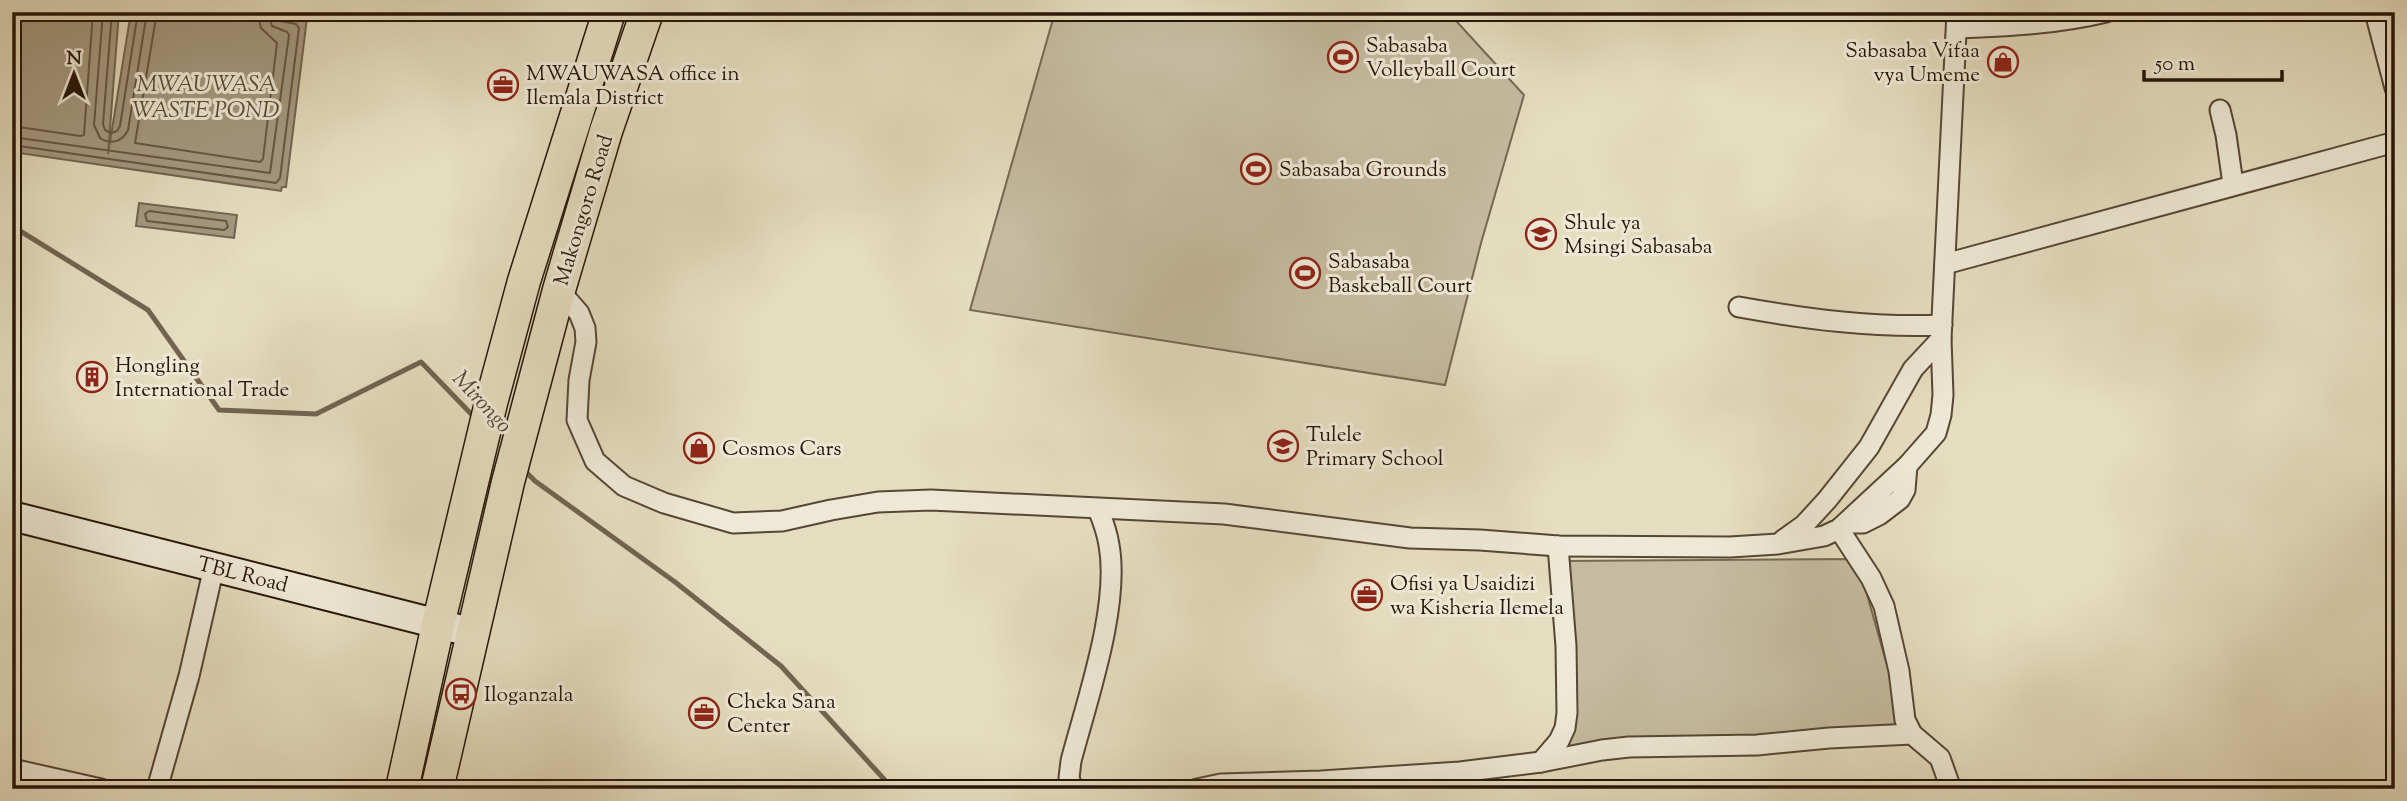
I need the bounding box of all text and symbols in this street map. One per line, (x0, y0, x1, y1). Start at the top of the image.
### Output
place label: Sabasaba Volleyball Court (1366, 32, 1516, 86)
place label: Sabasaba Vifaa vya Umeme (1845, 37, 1980, 91)
north arrow (38, 38, 108, 108)
scale bar (2144, 38, 2283, 82)
sports icon: Sabasaba Volleyball Court (1326, 40, 1360, 74)
shop icon: Sabasaba Vifaa vya Umeme (1986, 45, 2020, 79)
text: N (66, 46, 82, 73)
text: 50 m (2154, 50, 2195, 80)
place label: MWAUWASA office in Ilemala District (526, 60, 740, 114)
office icon: MWAUWASA office in Ilemala District (486, 68, 520, 102)
water label: MWAUWASA WASTE POND (132, 69, 280, 128)
street label: Makongoro Road (548, 131, 622, 290)
sports icon: Sabasaba Grounds (1239, 152, 1273, 186)
place label: Sabasaba Grounds (1279, 156, 1446, 186)
place label: Shule ya Msingi Sabasaba (1564, 209, 1713, 263)
school or university icon: Shule ya Msingi Sabasaba (1524, 217, 1558, 251)
place label: Sabasaba Baskeball Court (1328, 248, 1472, 302)
sports icon: Sabasaba Baskeball Court (1288, 256, 1322, 290)
place label: Hongling International Trade (115, 352, 289, 406)
building icon: Hongling International Trade (75, 360, 109, 394)
water label: Mirongo (443, 364, 519, 442)
place label: Tulele Primary School (1306, 421, 1444, 475)
school or university icon: Tulele Primary School (1266, 429, 1300, 463)
shop icon: Cosmos Cars (682, 431, 716, 465)
place label: Cosmos Cars (722, 435, 842, 465)
street label: TBL Road (194, 550, 291, 602)
place label: Ofisi ya Usaidizi wa Kisheria Ilemela (1390, 570, 1564, 624)
office icon: Ofisi ya Usaidizi wa Kisheria Ilemela (1350, 578, 1384, 612)
bus stop icon: Iloganzala (444, 677, 478, 711)
place label: Iloganzala (484, 681, 574, 711)
place label: Cheka Sana Center (727, 688, 836, 742)
office icon: Cheka Sana Center (687, 696, 721, 730)

